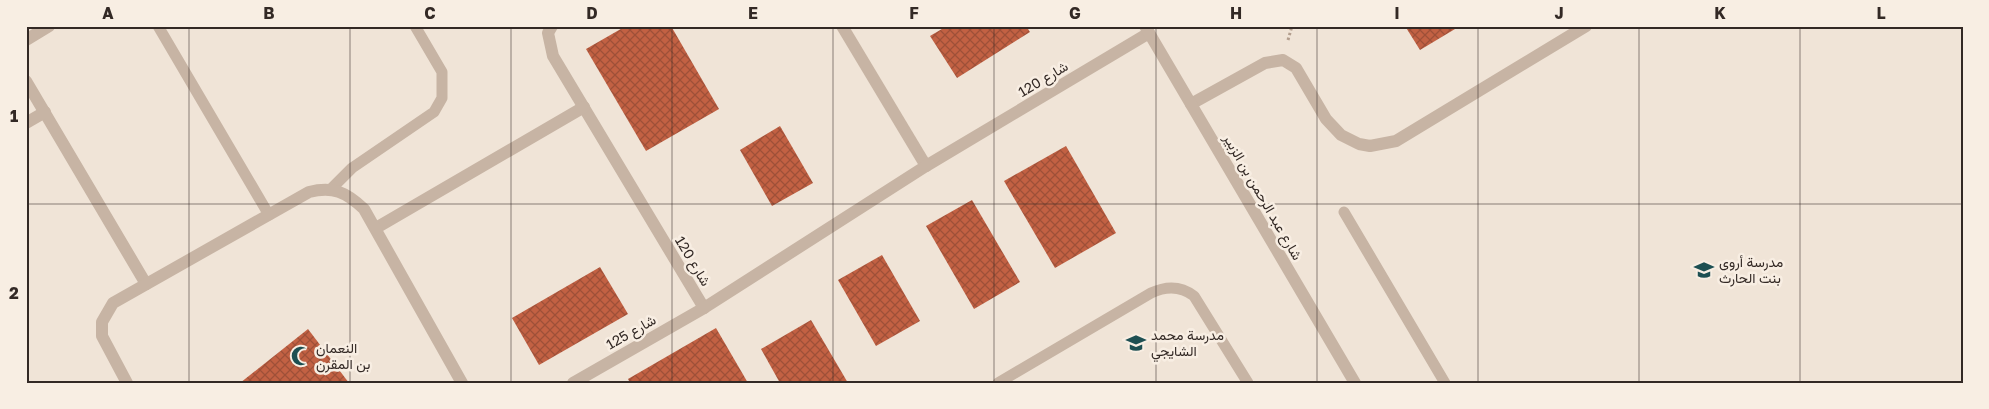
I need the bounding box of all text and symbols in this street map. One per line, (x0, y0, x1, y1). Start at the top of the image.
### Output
text: A (102, 3, 114, 23)
text: B (263, 3, 275, 23)
text: C (424, 3, 436, 23)
text: D (586, 3, 598, 23)
text: E (748, 3, 758, 23)
text: F (909, 3, 919, 23)
text: G (1069, 3, 1081, 23)
text: H (1230, 3, 1242, 23)
text: I (1394, 3, 1400, 23)
text: J (1554, 3, 1564, 23)
text: K (1714, 3, 1726, 23)
text: L (1876, 3, 1886, 23)
street label: شارع 120 (1015, 57, 1072, 103)
text: 1 (10, 106, 18, 126)
street label: شارع عبد الرحمن بن الزبير (1217, 130, 1306, 264)
street label: شارع 120 (669, 233, 715, 290)
place label: مدرسة أروى بنت الحارث (1719, 253, 1783, 287)
school or university icon: مدرسة أروى بنت الحارث (1693, 259, 1715, 281)
text: 2 (9, 283, 19, 303)
street label: شارع 125 (603, 311, 660, 355)
place label: مدرسة محمد الشايجي (1151, 326, 1224, 363)
school or university icon: مدرسة محمد الشايجي (1125, 332, 1147, 354)
place label: النعمان بن المقرن (316, 339, 370, 373)
mosque icon: النعمان بن المقرن (290, 345, 312, 367)

